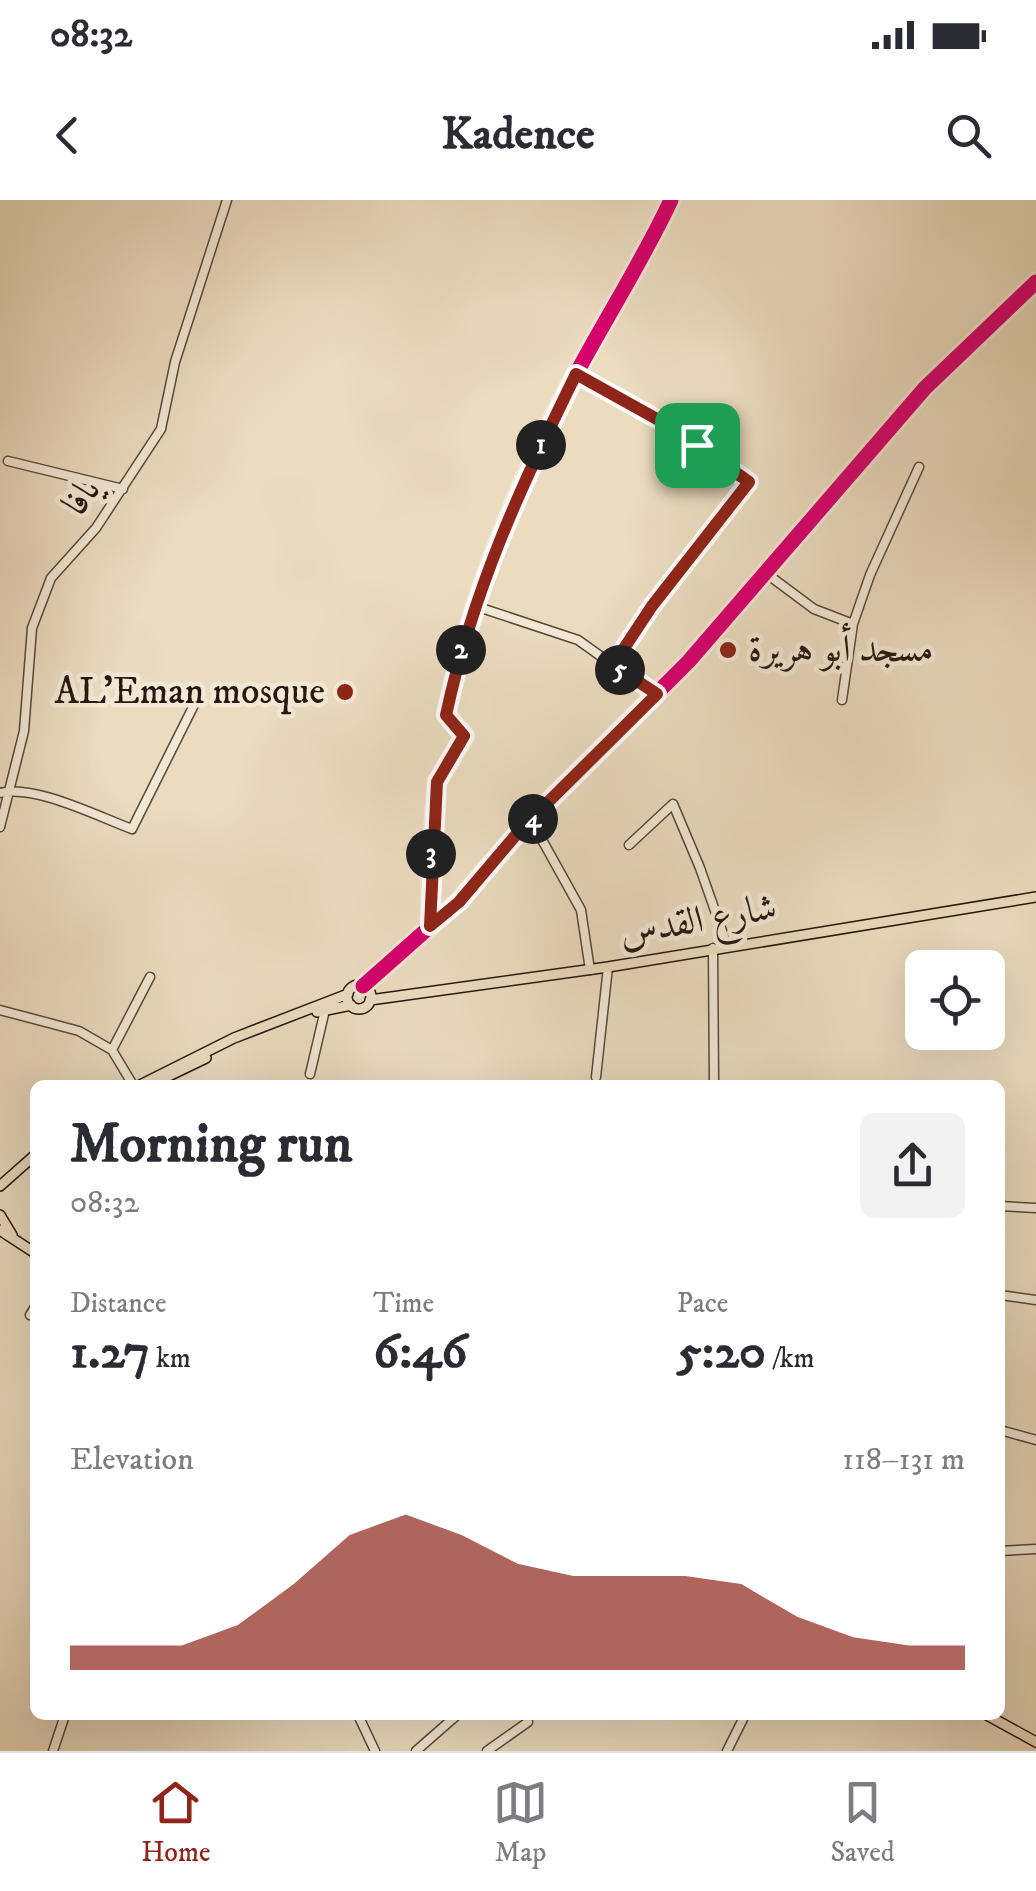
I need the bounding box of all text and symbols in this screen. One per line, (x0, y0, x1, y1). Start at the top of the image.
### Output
text: 08:32 (50, 11, 132, 59)
text: Kadence (441, 107, 595, 163)
icon: back (40, 108, 95, 163)
icon: search (941, 108, 996, 163)
pin (655, 403, 740, 488)
icon: arrive (670, 418, 725, 473)
pin: 1 (516, 420, 566, 470)
text: 1 (536, 427, 546, 462)
street label: يافا (52, 467, 113, 526)
place label: مسجد أبو هريرة (748, 622, 934, 674)
pin: 2 (436, 625, 486, 675)
text: 2 (454, 632, 468, 667)
marker: مسجد أبو هريرة (717, 639, 739, 661)
pin: 5 (595, 645, 645, 695)
text: 5 (613, 652, 627, 687)
place label: AL'Eman mosque (55, 668, 325, 716)
marker: AL'Eman mosque (334, 681, 356, 703)
pin: 4 (508, 794, 558, 844)
text: 4 (525, 801, 541, 836)
pin: 3 (406, 829, 456, 879)
text: 3 (426, 836, 436, 871)
street label: شارع القدس (616, 884, 781, 963)
map controls (905, 950, 1005, 1050)
button: locate (905, 950, 1005, 1050)
text: Morning run (70, 1111, 352, 1180)
button: share (860, 1113, 965, 1218)
text: 08:32 (70, 1183, 139, 1223)
text: Distance (70, 1286, 166, 1321)
text: Time (373, 1286, 434, 1321)
text: Pace (677, 1286, 728, 1321)
text: 1.27 (70, 1321, 150, 1384)
text: 6:46 (373, 1321, 467, 1384)
text: 5:20 (677, 1321, 766, 1384)
text: km (150, 1341, 191, 1376)
text: /km (766, 1341, 815, 1376)
text: Elevation (70, 1440, 194, 1480)
text: 118–131 m (842, 1440, 965, 1480)
tab: Home (141, 1775, 210, 1870)
tab: Map (493, 1775, 548, 1870)
tab: Saved (830, 1775, 895, 1870)

